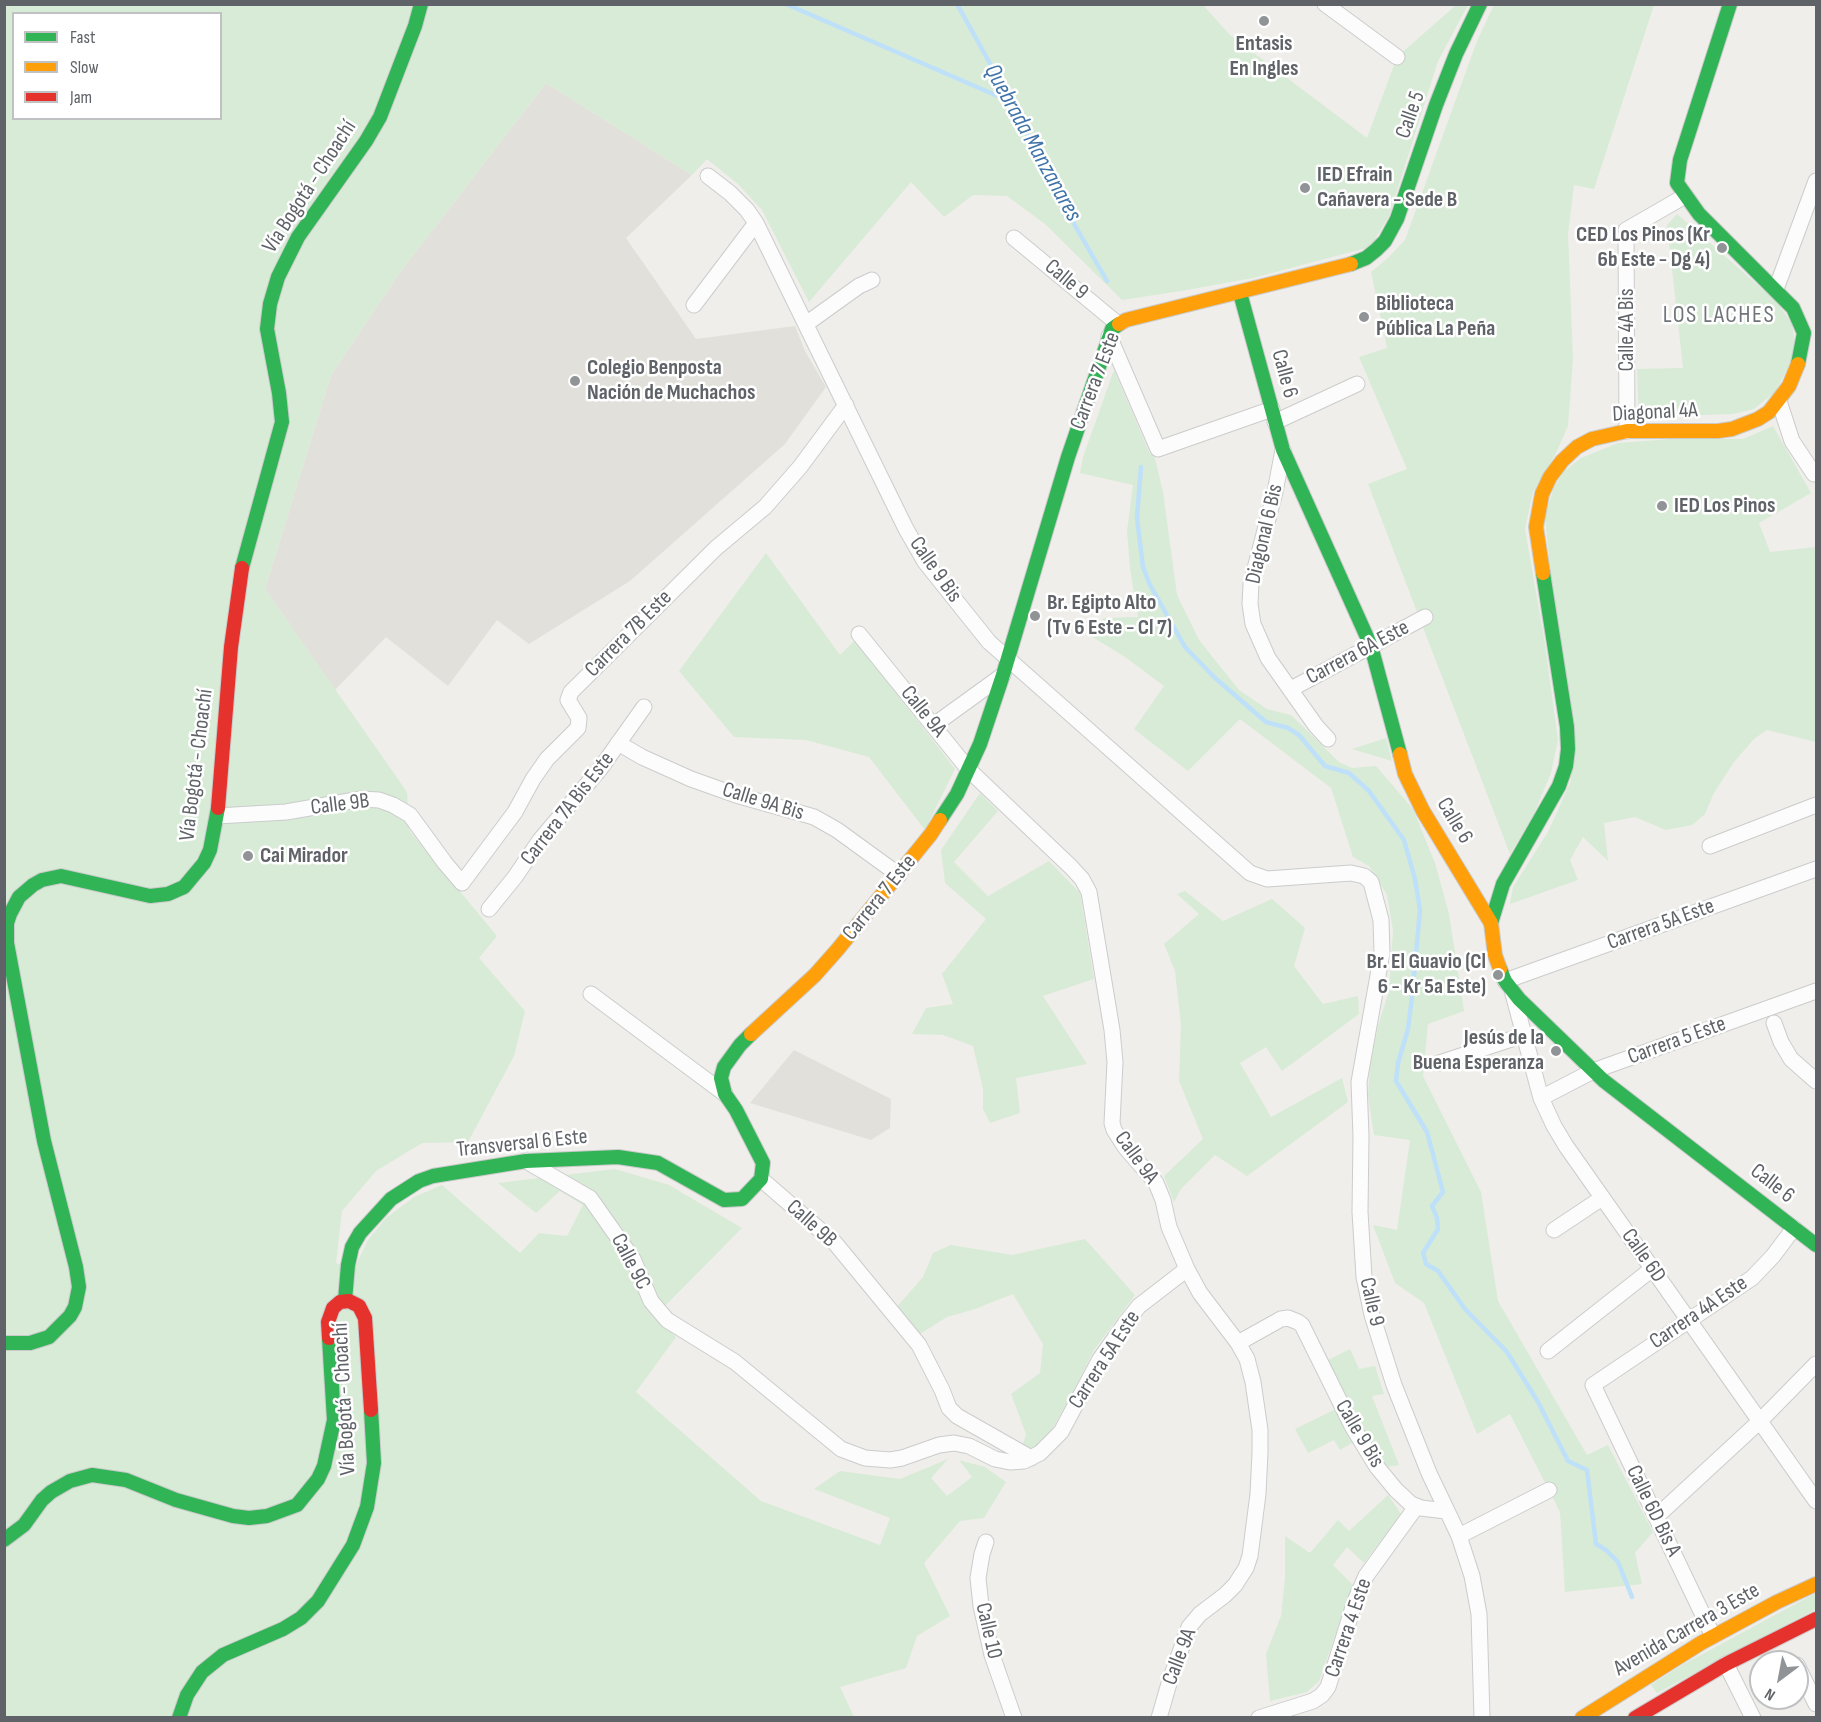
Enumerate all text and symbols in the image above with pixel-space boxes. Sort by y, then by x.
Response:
legend [12,12,222,120]
marker: Entasis En Ingles [1257,14,1271,28]
text: Fast [70,27,95,48]
place label: Entasis En Ingles [1230,31,1298,82]
text: Slow [70,57,99,78]
water label: Quebrada Manzanares [977,59,1087,227]
text: Jam [70,87,92,108]
street label: Calle 5 [1391,88,1431,142]
street label: Vía Bogotá - Choachí [257,116,363,258]
place label: IED Efrain Cañavera - Sede B [1317,162,1457,214]
marker: IED Efrain Cañavera - Sede B [1298,181,1312,195]
place label: CED Los Pinos (Kr 6b Este - Dg 4) [1576,222,1710,274]
marker: CED Los Pinos (Kr 6b Este - Dg 4) [1715,241,1729,255]
street label: Calle 9 [1039,254,1093,306]
street label: Calle 4A Bis [1614,288,1640,372]
place label: Biblioteca Pública La Peña [1376,291,1495,342]
district label: LOS LACHES [1663,302,1775,330]
marker: Biblioteca Pública La Peña [1357,310,1371,324]
street label: Carrera 7 Este [1065,328,1127,434]
street label: Calle 6 [1265,347,1303,401]
place label: Colegio Benposta Nación de Muchachos [587,355,755,406]
marker: Colegio Benposta Nación de Muchachos [568,374,582,388]
street label: Diagonal 4A [1612,398,1698,428]
street label: Diagonal 6 Bis [1241,482,1289,586]
place label: IED Los Pinos [1674,493,1776,519]
marker: IED Los Pinos [1655,499,1669,513]
street label: Calle 9 Bis [903,532,967,608]
street label: Carrera 7B Este [580,585,678,683]
place label: Br. Egipto Alto (Tv 6 Este - Cl 7) [1047,590,1172,642]
marker: Br. Egipto Alto (Tv 6 Este - Cl 7) [1028,609,1042,623]
street label: Carrera 6A Este [1302,615,1414,691]
street label: Calle 9A [894,681,952,743]
street label: Vía Bogotá - Choachí [175,688,219,842]
street label: Carrera 7A Bis Este [515,747,621,871]
street label: Calle 9A Bis [719,777,807,827]
street label: Calle 9B [309,788,371,822]
street label: Calle 6 [1430,793,1478,849]
place label: Cai Mirador [260,843,348,869]
marker: Cai Mirador [241,849,255,863]
street label: Carrera 7 Este [838,850,922,946]
street label: Carrera 5A Este [1604,893,1718,957]
place label: Br. El Guavio (Cl 6 - Kr 5a Este) [1367,949,1486,1000]
marker: Br. El Guavio (Cl 6 - Kr 5a Este) [1491,968,1505,982]
street label: Carrera 5 Este [1624,1011,1730,1071]
place label: Jesús de la Buena Esperanza [1413,1025,1544,1076]
marker: Jesús de la Buena Esperanza [1549,1044,1563,1058]
street label: Transversal 6 Este [455,1124,589,1164]
street label: Calle 9A [1108,1127,1164,1189]
street label: Calle 6 [1745,1159,1799,1209]
street label: Calle 9B [780,1195,842,1253]
street label: Calle 6D [1615,1224,1671,1288]
street label: Calle 9C [604,1229,656,1295]
street label: Carrera 4A Este [1645,1271,1753,1355]
street label: Calle 9 [1353,1275,1389,1329]
street label: Carrera 5A Este [1063,1306,1147,1414]
street label: Vía Bogotá - Choachí [328,1322,362,1476]
street label: Calle 9 Bis [1329,1395,1389,1473]
street label: Calle 6D Bis A [1620,1461,1686,1561]
street label: Carrera 4 Este [1320,1575,1378,1681]
street label: Avenida Carrera 3 Este [1609,1578,1765,1682]
street label: Calle 10 [969,1600,1007,1662]
street label: Calle 9A [1157,1625,1203,1689]
north arrow [1749,1650,1809,1710]
text: N [1762,1684,1779,1704]

